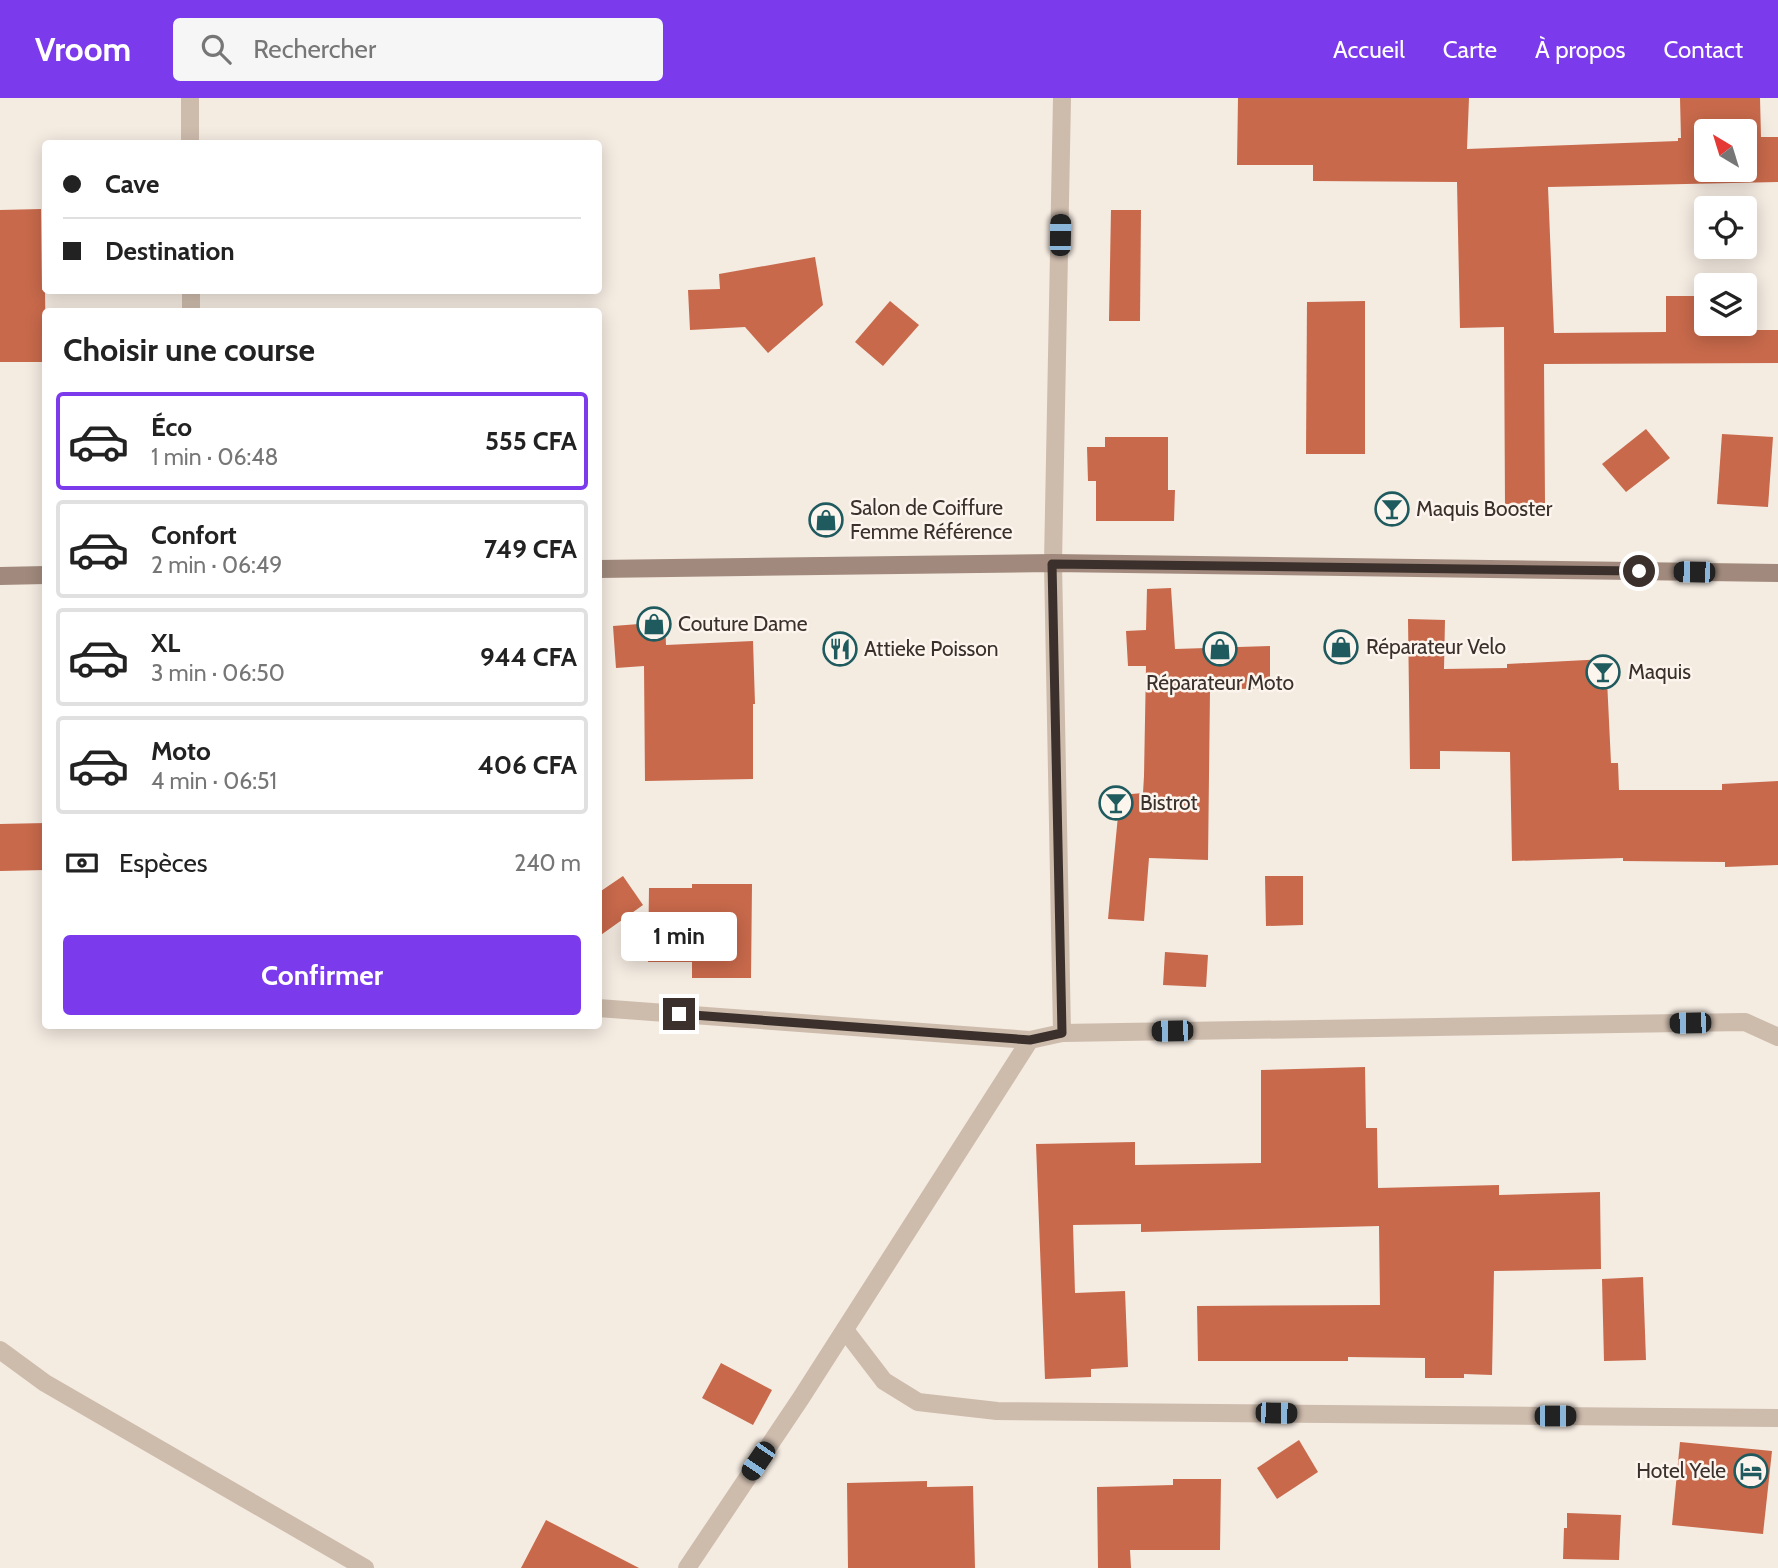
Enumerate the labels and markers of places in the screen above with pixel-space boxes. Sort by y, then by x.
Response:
bar icon: Maquis Booster [1373,490,1411,528]
place label: Salon de Coiffure Femme Référence [850,495,1013,544]
place label: Maquis Booster [1416,496,1553,521]
shop icon: Salon de Coiffure Femme Référence [807,501,845,539]
shop icon: Couture Dame [635,605,673,643]
place label: Couture Dame [678,611,808,636]
shop icon: Réparateur Velo [1322,628,1360,666]
restaurant icon: Attieke Poisson [821,630,859,668]
shop icon: Réparateur Moto [1201,630,1239,668]
place label: Réparateur Velo [1366,634,1506,659]
place label: Attieke Poisson [864,636,999,661]
bar icon: Maquis [1584,653,1622,691]
place label: Maquis [1628,659,1691,684]
place label: Réparateur Moto [1146,670,1294,695]
bar icon: Bistrot [1097,784,1135,822]
place label: Bistrot [1140,790,1197,815]
hotel icon: Hotel Yele [1732,1452,1770,1490]
place label: Hotel Yele [1636,1458,1726,1483]

